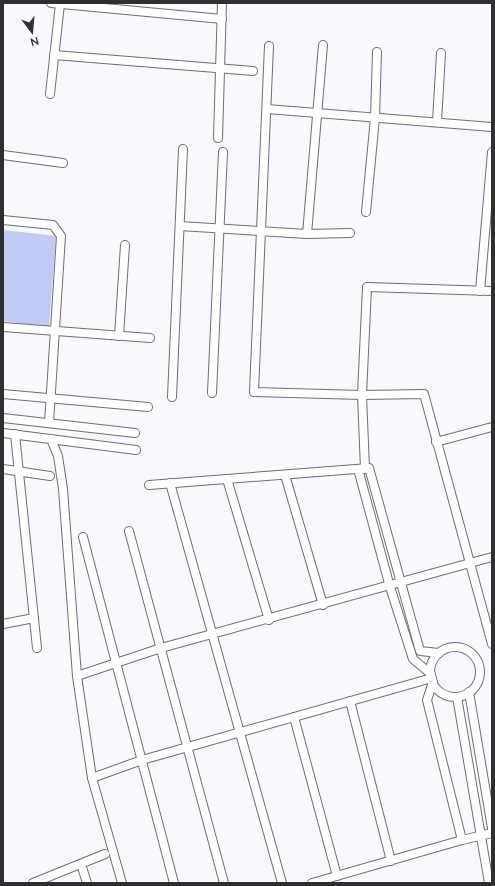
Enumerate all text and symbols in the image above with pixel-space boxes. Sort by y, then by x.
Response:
north arrow [12,12,52,52]
text: N [29,33,41,49]

